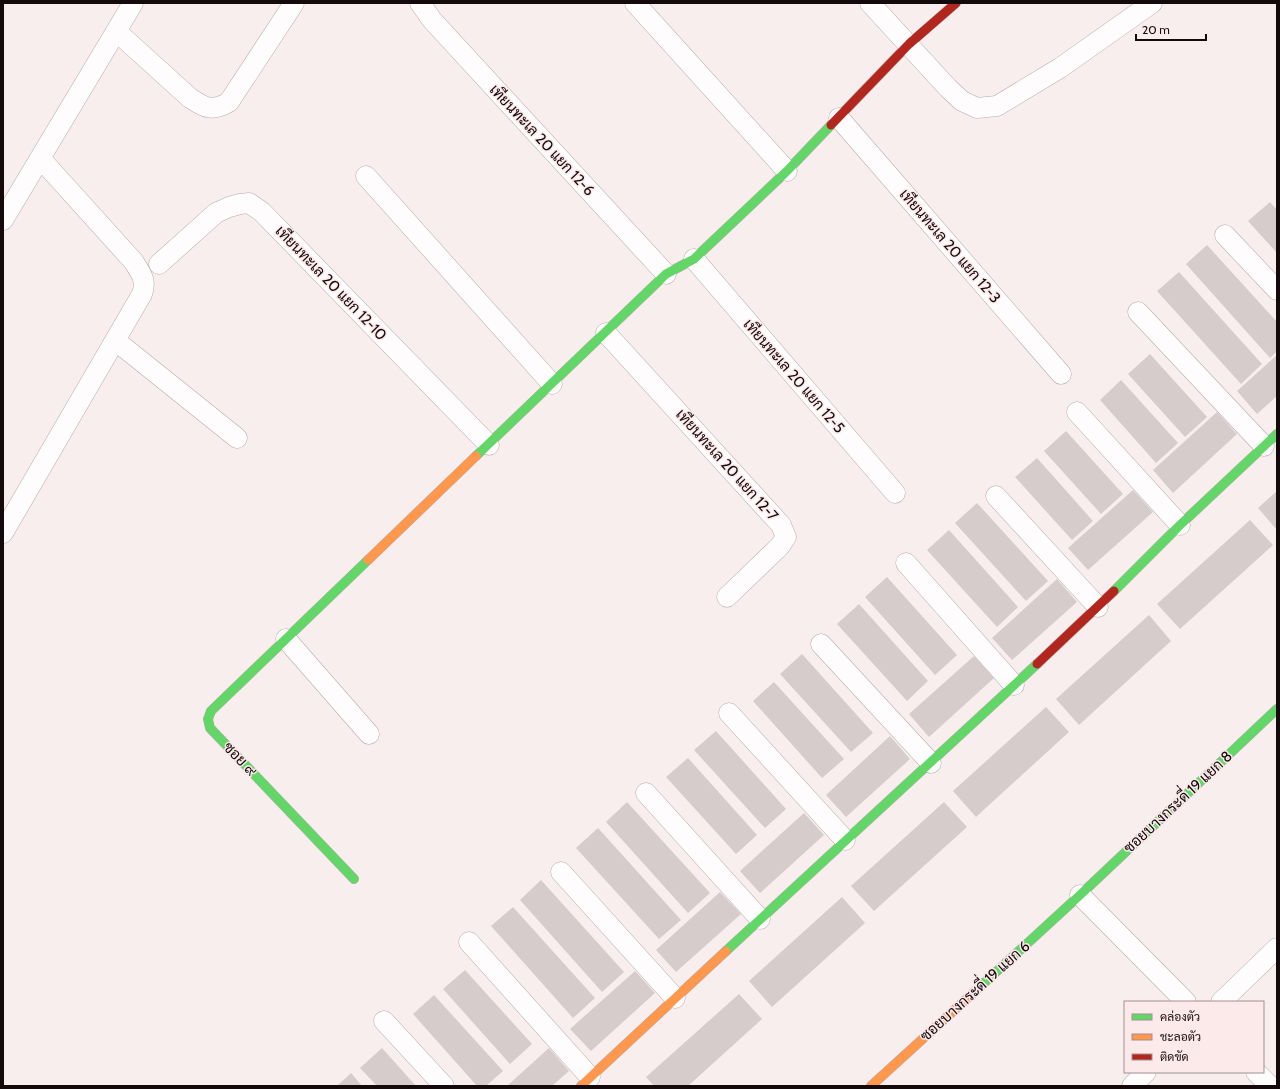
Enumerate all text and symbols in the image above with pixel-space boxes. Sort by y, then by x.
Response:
scale bar [1136,16,1206,42]
text: 20 m [1142,22,1170,37]
street label: เทียนทะเล 20 แยก 12-6 [486,80,599,199]
street label: เทียนทะเล 20 แยก 12-3 [896,185,1005,307]
street label: เทียนทะเล 20 แยก 12-10 [272,221,391,344]
street label: เทียนทะเล 20 แยก 12-5 [740,315,849,437]
street label: เทียนทะเล 20 แยก 12-7 [672,405,783,525]
street label: ซอย ๙ [219,738,261,780]
street label: ซอยบางกระดี่ 19 แยก 8 [1116,743,1236,857]
street label: ซอยบางกระดี่ 19 แยก 6 [913,933,1033,1045]
legend [1124,1001,1264,1073]
text: คล่องตัว [1160,1009,1200,1024]
text: ชะลอตัว [1160,1029,1201,1044]
text: ติดขัด [1160,1049,1189,1064]

